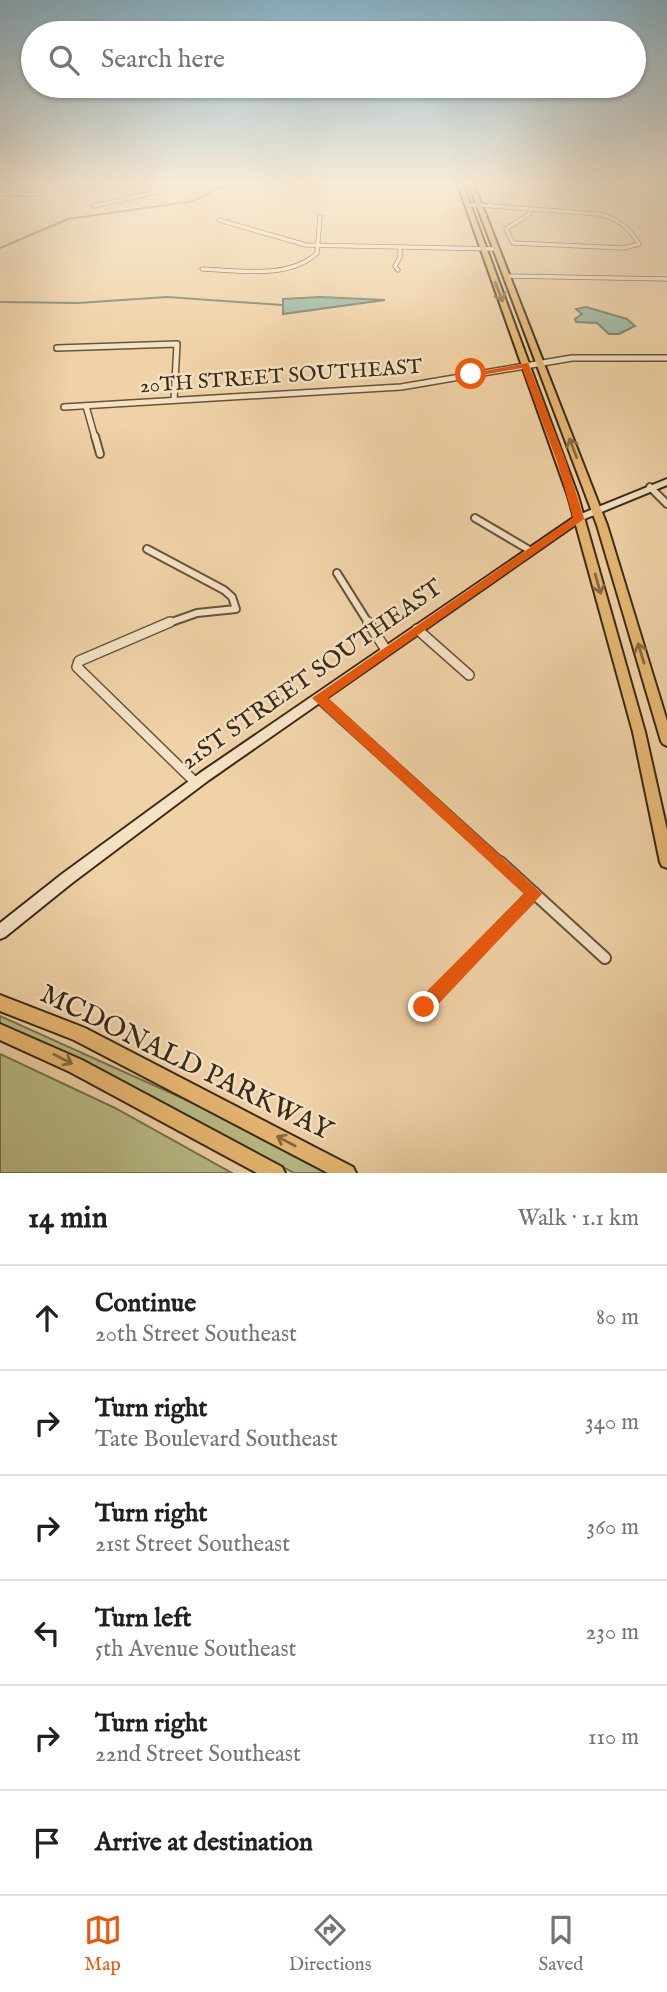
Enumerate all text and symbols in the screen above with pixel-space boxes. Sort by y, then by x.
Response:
search box [21,21,646,98]
icon: search [45,41,83,79]
text: Search here [101,43,225,76]
one-way arrow [494,280,507,302]
street label: 20TH STREET SOUTHEAST [139,354,424,400]
route start [455,358,486,389]
one-way arrow [566,437,578,459]
street label: 21ST STREET SOUTHEAST [175,572,449,777]
one-way arrow [592,572,605,595]
one-way arrow [633,642,646,664]
street label: MCDONALD PARKWAY [34,977,340,1150]
route end [408,991,439,1022]
one-way arrow [52,1053,73,1067]
one-way arrow [276,1134,297,1148]
text: 14 min [28,1200,108,1238]
text: Walk · 1.1 km [518,1204,639,1233]
text: Continue [95,1287,196,1320]
icon: ahead [28,1299,66,1337]
text: 80 m [596,1303,639,1332]
text: 20th Street Southeast [95,1320,297,1349]
text: Turn right [95,1392,208,1425]
icon: right [28,1404,66,1442]
text: 340 m [585,1408,639,1437]
text: Tate Boulevard Southeast [95,1425,338,1454]
text: Turn right [95,1497,208,1530]
icon: right [28,1509,66,1547]
text: 360 m [587,1513,639,1542]
text: 21st Street Southeast [95,1530,290,1559]
text: Turn left [95,1602,192,1635]
icon: left [28,1614,66,1652]
text: 230 m [586,1618,639,1647]
text: 5th Avenue Southeast [95,1635,296,1664]
text: Turn right [95,1707,208,1740]
icon: right [28,1719,66,1757]
text: 110 m [588,1723,639,1752]
text: 22nd Street Southeast [95,1740,301,1769]
icon: arrive [28,1824,66,1862]
text: Arrive at destination [95,1826,313,1859]
tab: Map [84,1911,122,1977]
tab: Directions [289,1911,371,1977]
tab: Saved [538,1911,583,1977]

